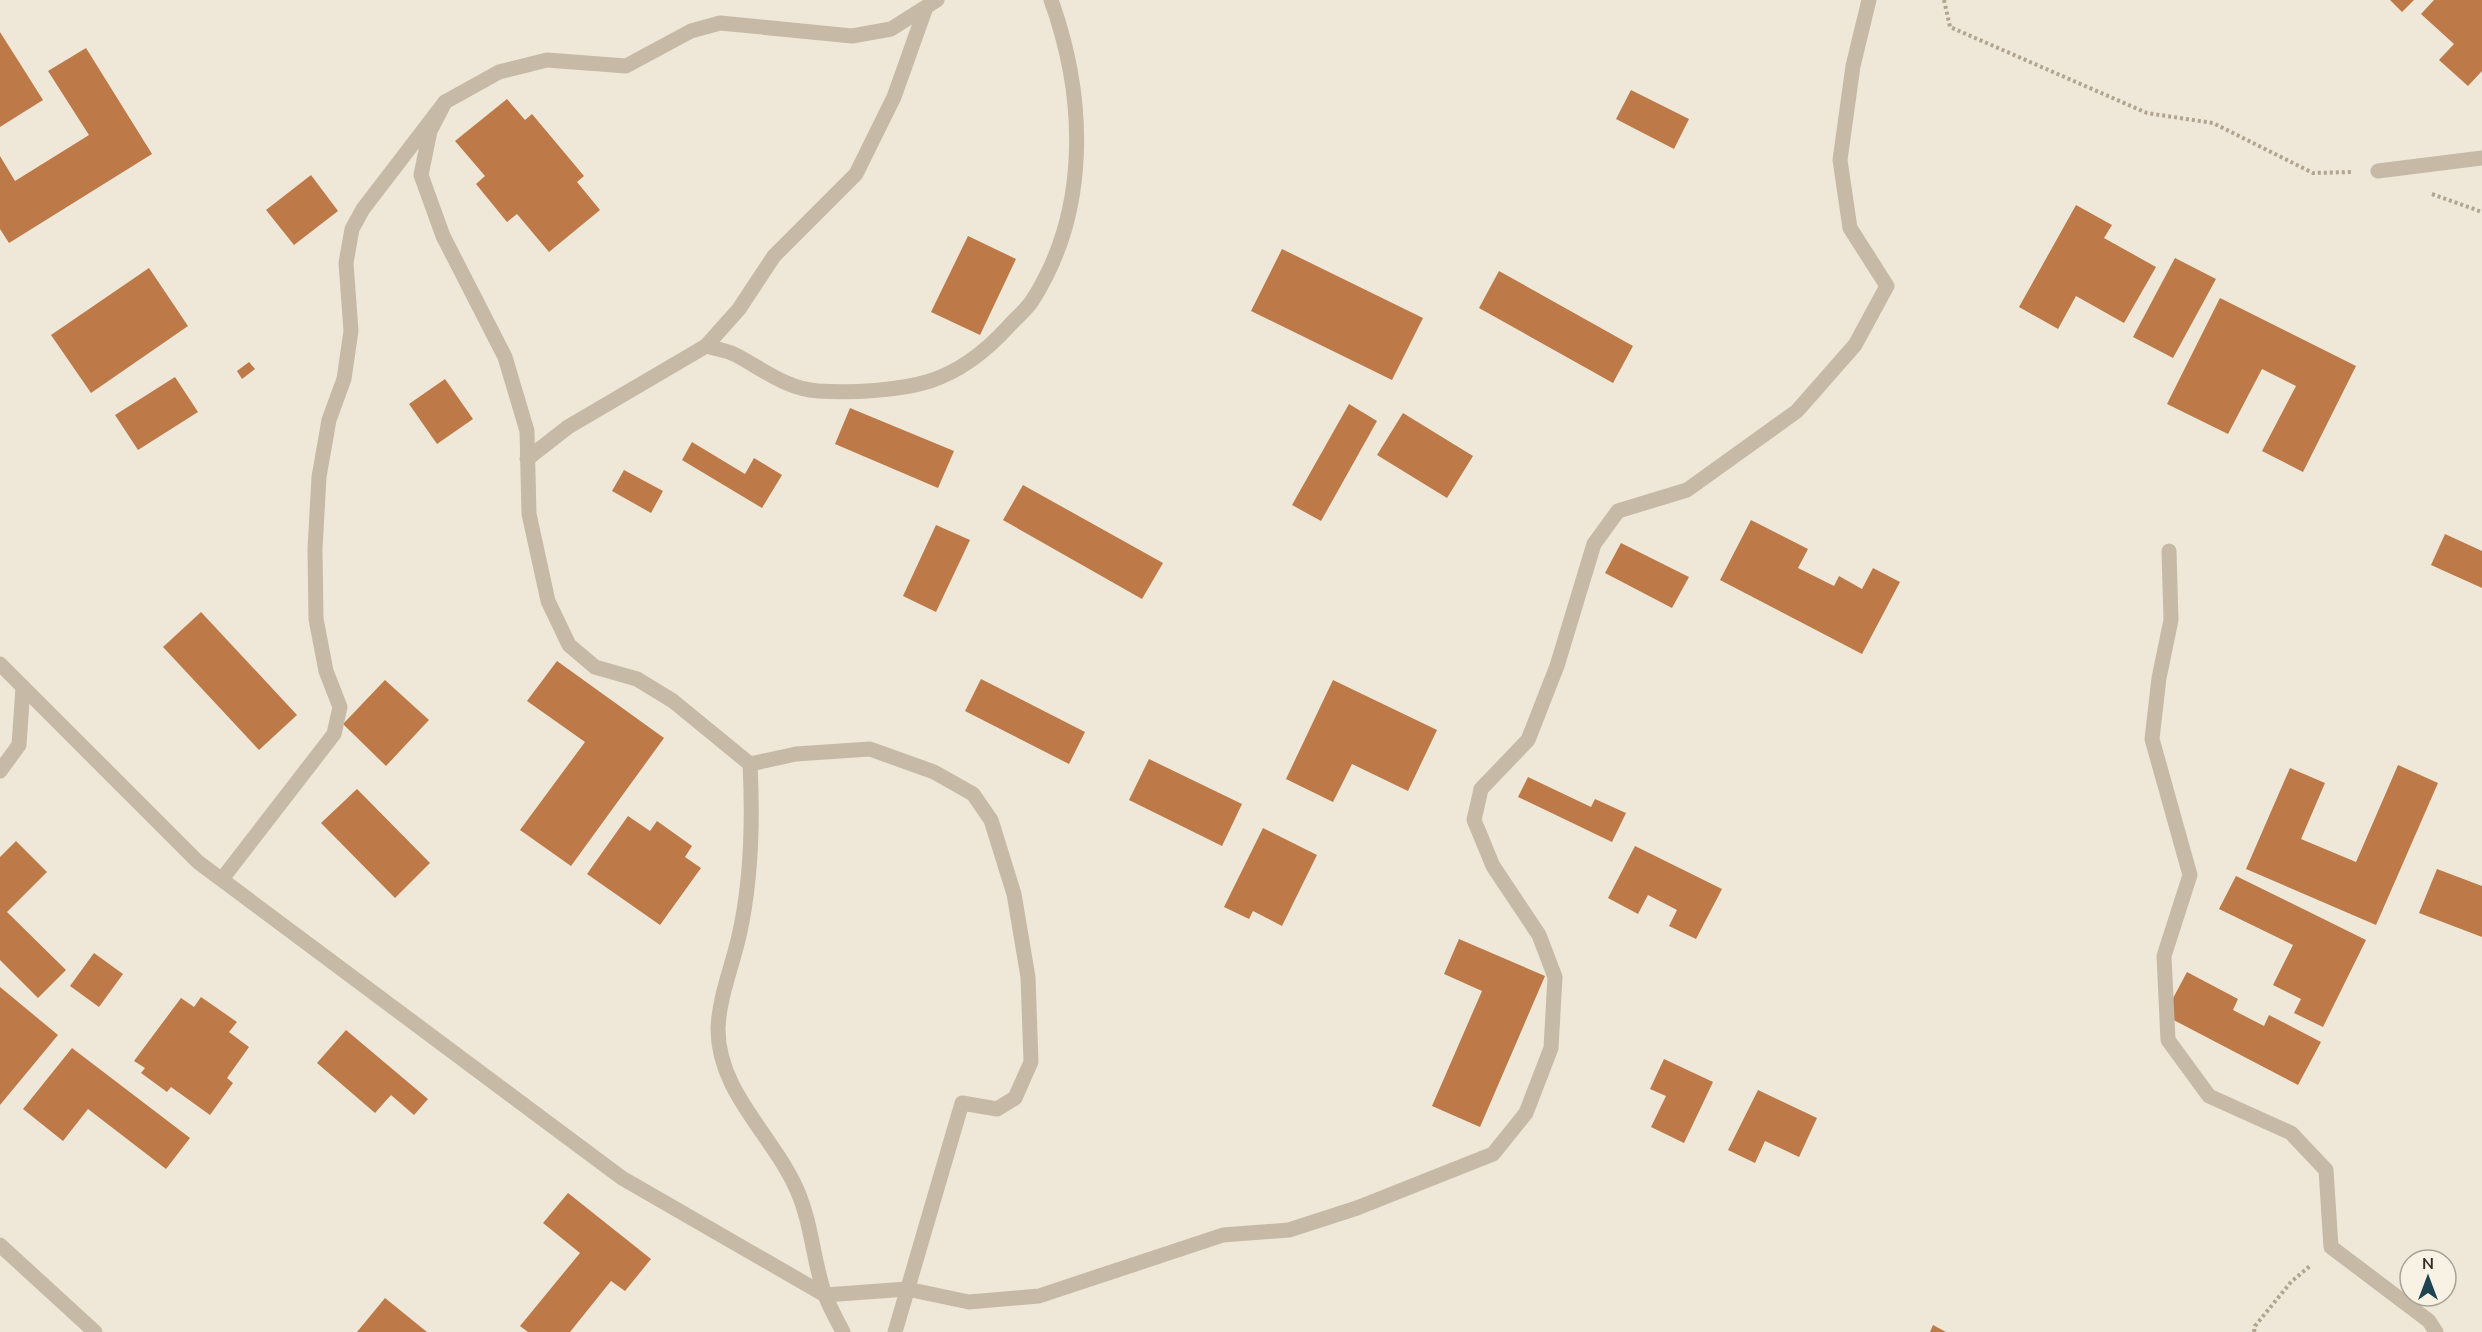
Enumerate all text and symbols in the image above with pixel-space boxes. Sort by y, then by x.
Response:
north arrow [2398,1248,2458,1308]
text: N [2422,1253,2434,1275]

